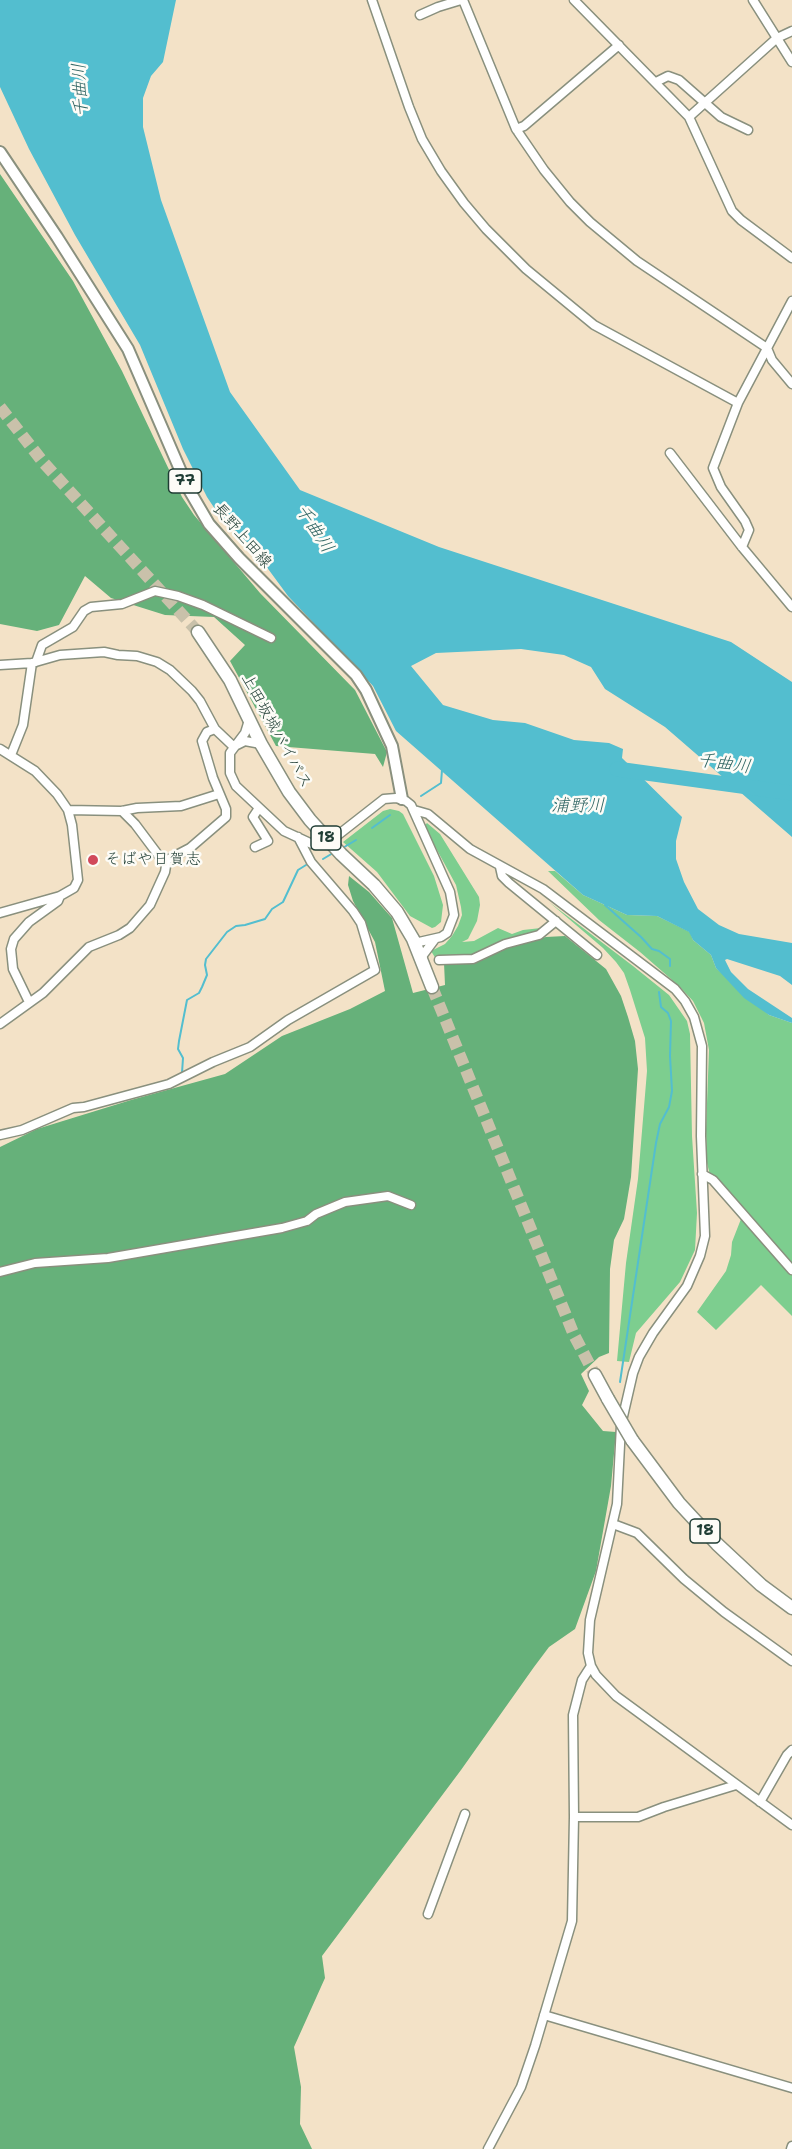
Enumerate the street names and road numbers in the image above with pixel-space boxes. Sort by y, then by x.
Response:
road number: 77 [168,469,201,493]
street label: 長野上田線 [209,500,275,572]
street label: 上田坂城バイパス [237,670,315,792]
road number: 18 [311,826,341,850]
road number: 18 [690,1519,720,1543]

